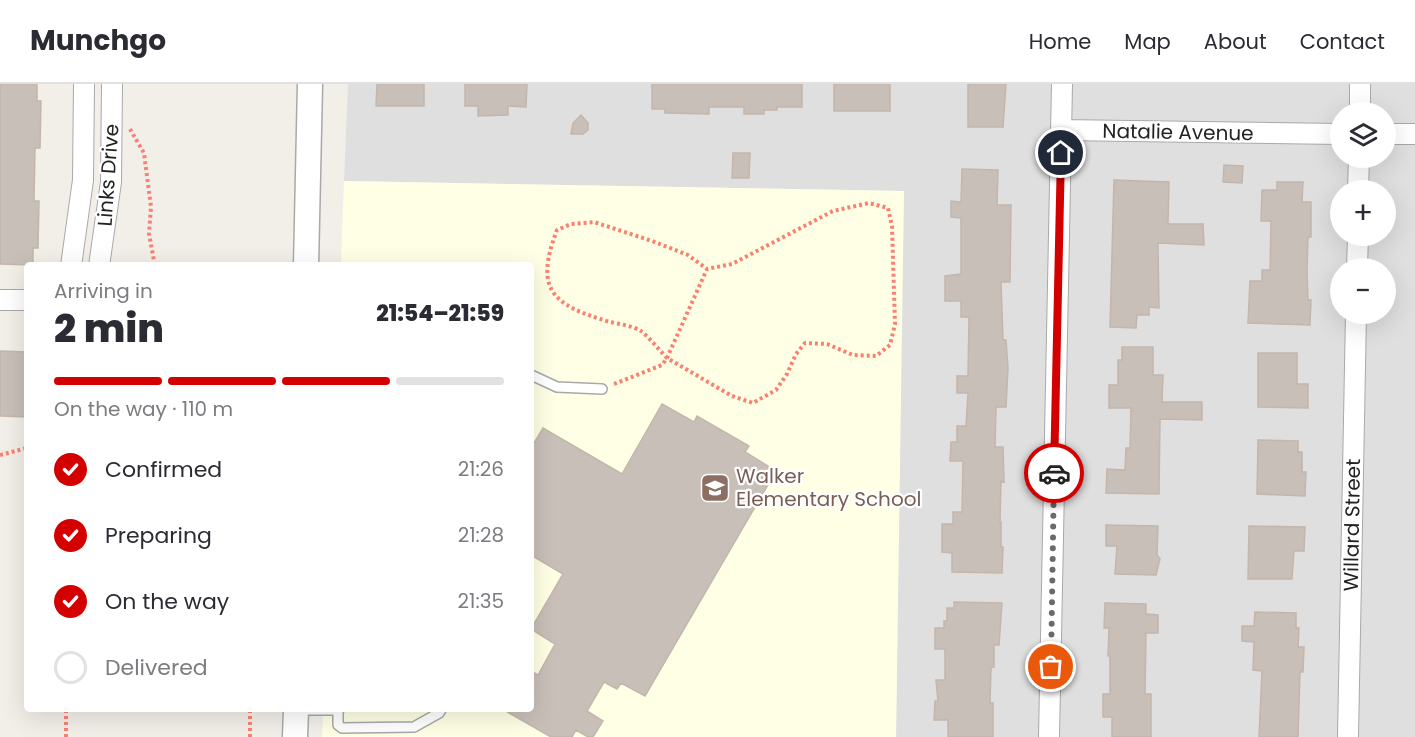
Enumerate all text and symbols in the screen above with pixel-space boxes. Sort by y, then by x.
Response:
text: Munchgo [30,21,166,60]
text: Home [1029,27,1091,56]
text: Map [1124,27,1171,56]
text: About [1204,27,1267,56]
text: Contact [1300,27,1385,56]
map controls [1330,102,1396,324]
button: layers [1330,102,1396,168]
street label: Natalie Avenue [1102,117,1254,147]
street label: Links Drive [90,123,126,227]
pin [1035,127,1086,178]
icon: home [1044,136,1077,169]
button: + [1330,180,1396,246]
button: − [1330,258,1396,324]
text: Arriving in [54,277,153,305]
text: 21:54–21:59 [376,298,504,329]
text: 2 min [54,301,164,356]
text: On the way · 110 m [54,395,233,423]
courier [1024,443,1084,503]
icon: check [54,453,87,486]
text: Confirmed [105,454,222,485]
text: 21:26 [458,455,504,483]
icon: car [1038,457,1071,490]
street label: Willard Street [1337,458,1367,592]
place label: Walker Elementary School [736,462,921,513]
school or university icon: Walker Elementary School [699,472,731,504]
icon: check [54,519,87,552]
text: Preparing [105,520,212,551]
text: 21:28 [458,521,504,549]
icon: check [54,585,87,618]
text: On the way [105,586,229,617]
text: 21:35 [458,587,504,615]
pin [1025,641,1076,692]
icon: bag [1034,650,1067,683]
text: Delivered [105,652,208,683]

